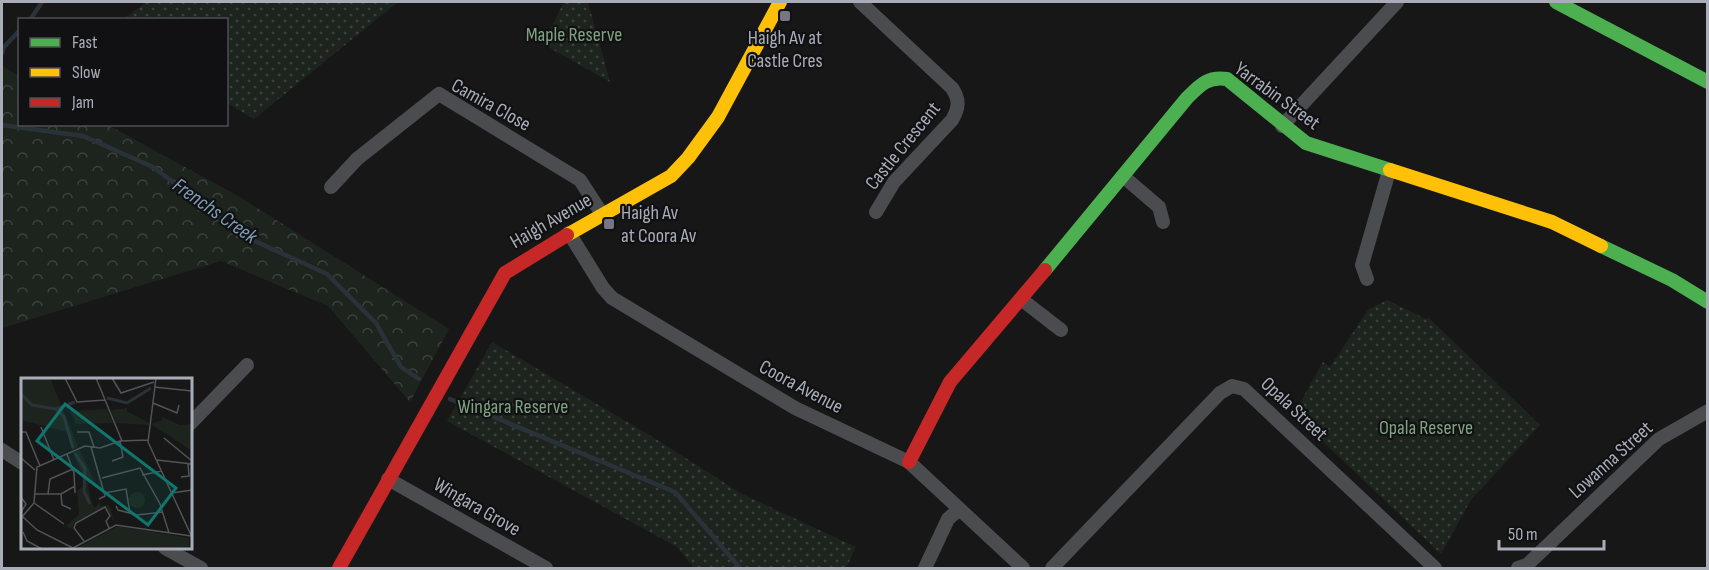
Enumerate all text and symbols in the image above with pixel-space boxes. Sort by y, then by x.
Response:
marker: Haigh Av at Castle Cres [778,9,792,23]
legend [18,18,228,126]
park label: Maple Reserve [526,23,622,47]
place label: Haigh Av at Castle Cres [747,26,823,73]
text: Fast [72,32,98,53]
street label: Yarrabin Street [1229,57,1325,135]
text: Slow [72,62,101,83]
street label: Camira Close [447,73,535,137]
text: Jam [71,92,94,113]
street label: Castle Crescent [860,97,946,195]
water label: Frenchs Creek [168,173,263,250]
street label: Haigh Avenue [506,188,596,254]
place label: Haigh Av at Coora Av [621,201,697,248]
marker: Haigh Av at Coora Av [602,217,616,231]
street label: Coora Avenue [755,355,847,419]
street label: Opala Street [1256,372,1332,446]
inset map [21,378,192,549]
park label: Wingara Reserve [458,395,568,419]
park label: Opala Reserve [1379,416,1473,440]
street label: Lowanna Street [1564,416,1658,504]
street label: Wingara Grove [429,473,525,541]
scale bar [1499,513,1604,551]
text: 50 m [1508,524,1538,545]

